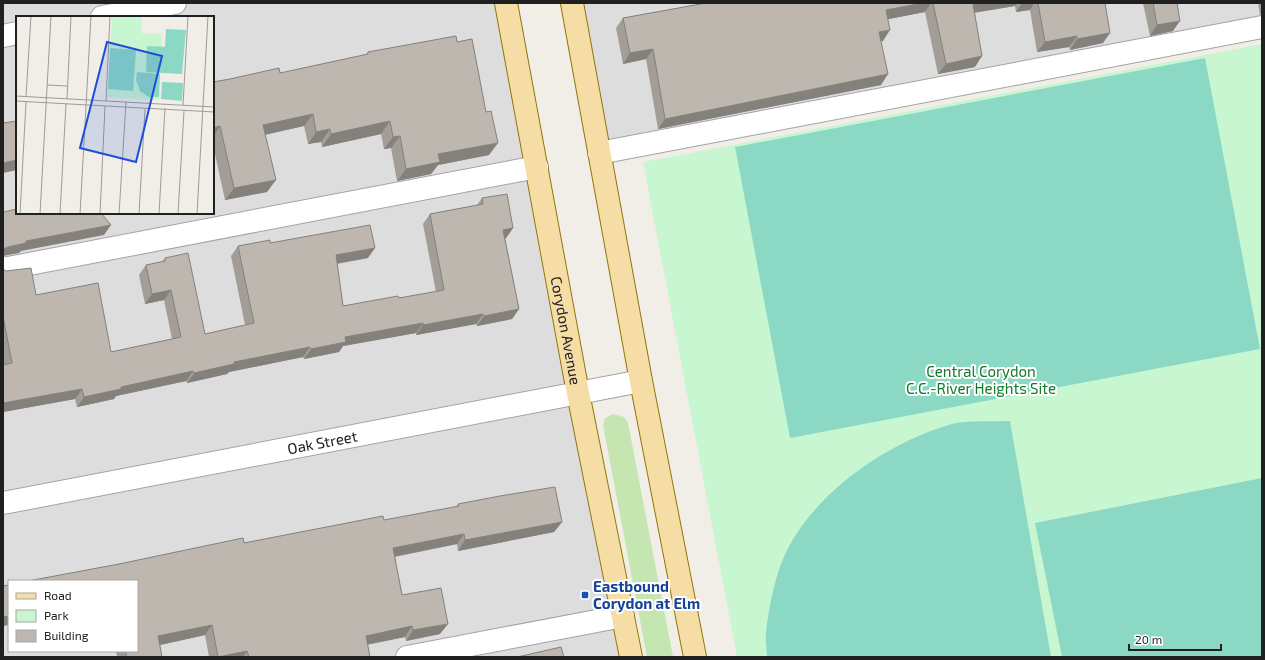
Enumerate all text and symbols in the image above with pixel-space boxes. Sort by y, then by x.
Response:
inset map [16,16,214,214]
street label: Corydon Avenue [548,275,585,386]
park label: Central Corydon C.C.-River Heights Site [906,362,1056,397]
street label: Oak Street [286,426,359,457]
place label: Eastbound Corydon at Elm [593,577,700,613]
legend [8,580,138,652]
text: Road [44,588,72,602]
marker: Eastbound Corydon at Elm [580,590,590,600]
text: Park [44,608,69,622]
scale bar [1129,626,1221,652]
text: Building [44,628,89,642]
text: 20 m [1135,632,1162,646]

